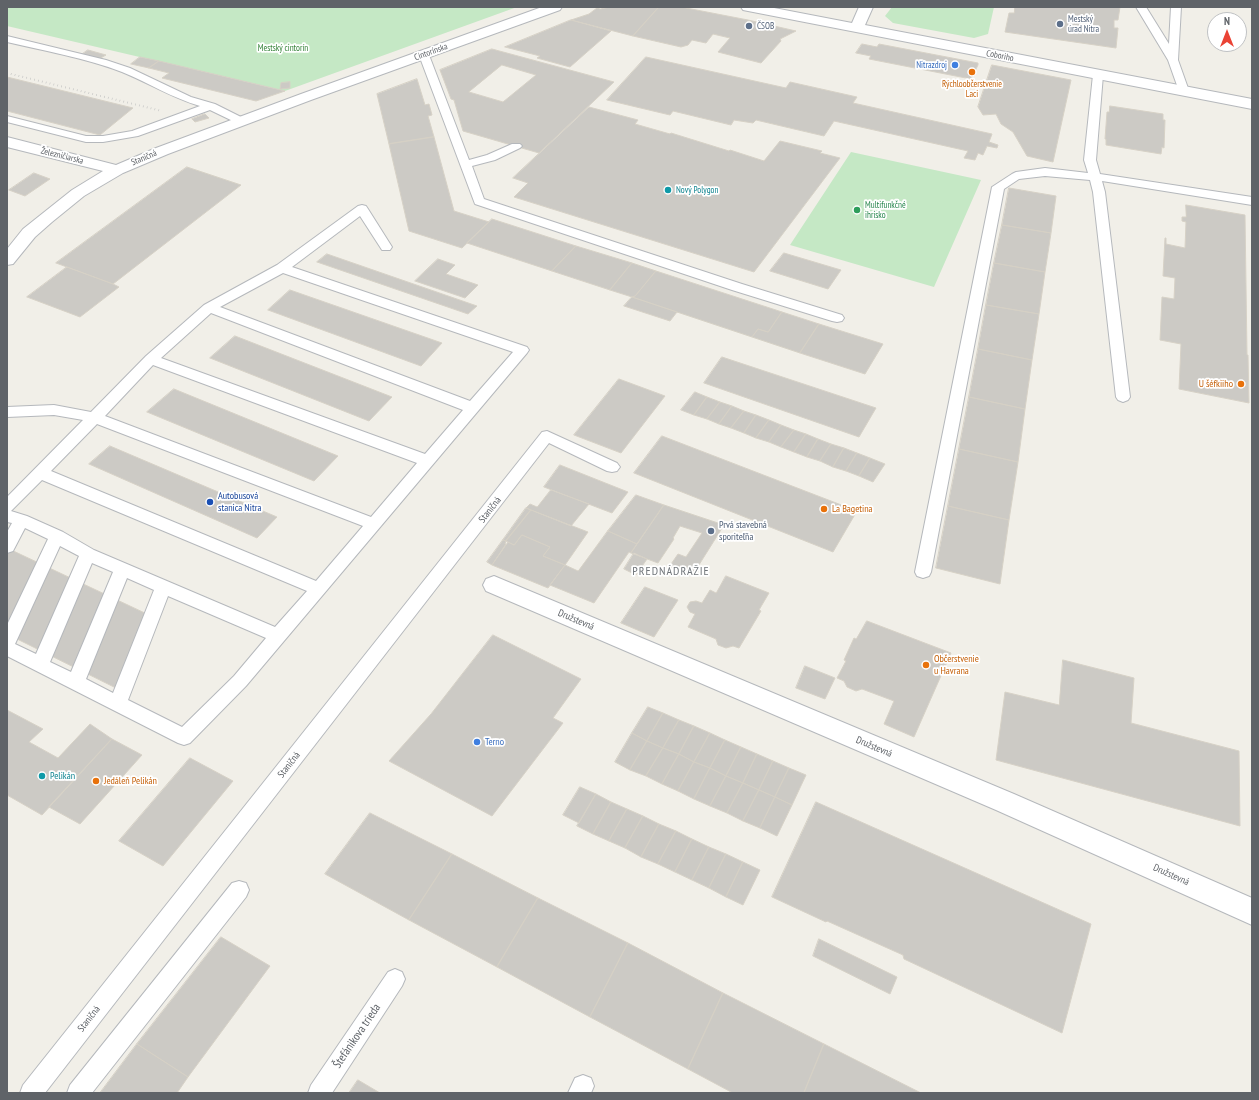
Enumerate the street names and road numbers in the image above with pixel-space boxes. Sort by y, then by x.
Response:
street label: Cintorínska [413,41,449,63]
street label: Coboriho [985,48,1015,64]
street label: Železničiarska [40,145,84,167]
street label: Staničná [130,148,158,168]
street label: Staničná [476,495,504,525]
street label: Družstevná [556,607,596,633]
street label: Družstevná [854,734,894,760]
street label: Staničná [275,750,303,780]
street label: Družstevná [1151,862,1191,888]
street label: Štefánikova trieda [330,1001,384,1071]
street label: Staničná [75,1004,103,1034]

